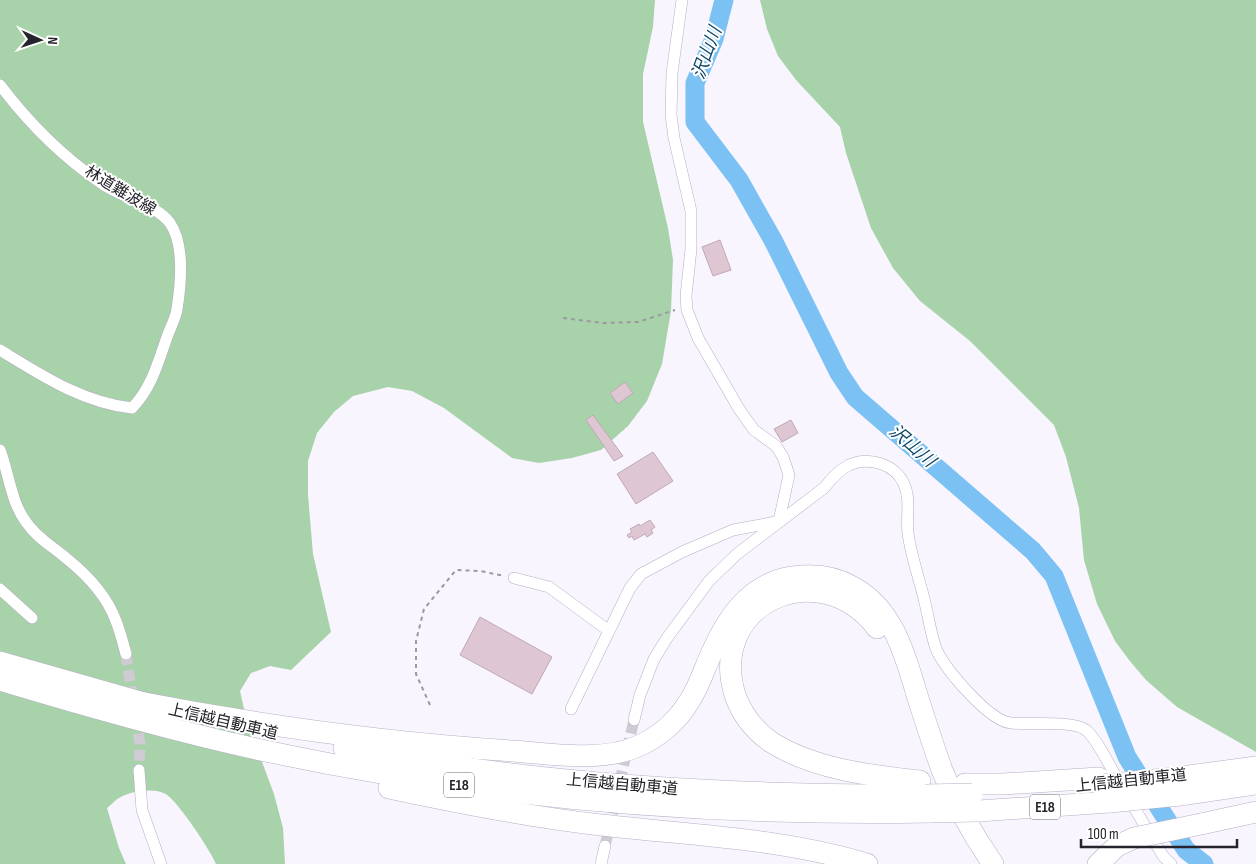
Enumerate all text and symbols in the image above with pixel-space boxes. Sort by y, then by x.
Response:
north arrow [15,15,65,65]
water label: 沢山川 [688,22,727,82]
text: N [44,36,61,45]
street label: 林道難波線 [81,162,159,220]
water label: 沢山川 [885,420,941,473]
street label: 上信越自動車道 [166,700,280,744]
street label: 上信越自動車道 [1074,766,1188,796]
street label: 上信越自動車道 [565,771,679,799]
road number: E18 [444,772,474,798]
road number: E18 [1030,794,1060,820]
scale bar [1081,816,1237,848]
text: 100 m [1088,825,1119,844]

